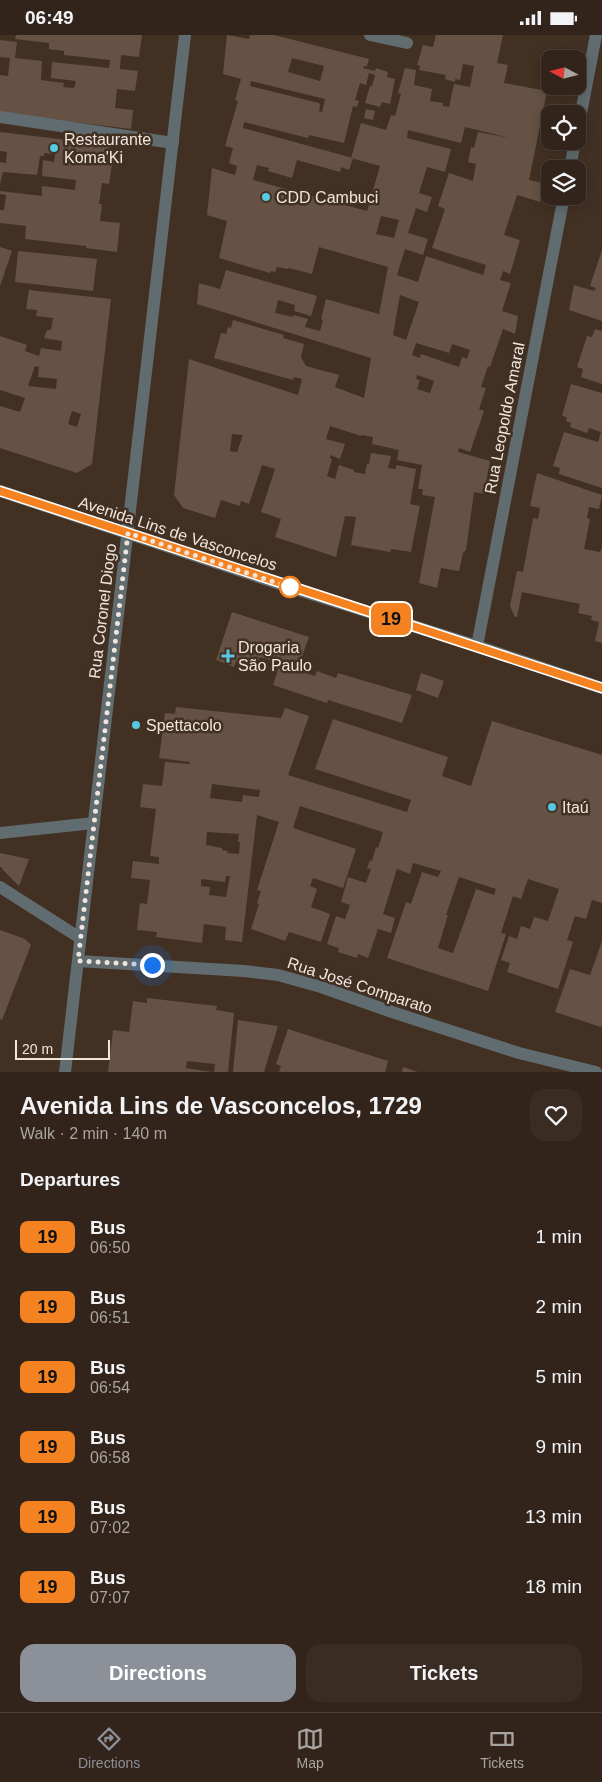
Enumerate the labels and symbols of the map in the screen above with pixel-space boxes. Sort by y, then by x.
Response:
north arrow [541,50,586,95]
place label: Restaurante Koma'Ki [64,131,151,166]
marker: Restaurante Koma'Ki [48,142,60,154]
place label: CDD Cambuci [276,189,378,206]
marker: CDD Cambuci [260,191,272,203]
street label: Rua Leopoldo Amaral [481,341,528,495]
street label: Avenida Lins de Vasconcelos [77,493,279,574]
street label: Rua Coronel Diogo [86,542,119,680]
unlabelled marker [279,576,301,598]
line badge: 19 [368,603,414,635]
place label: Drogaria São Paulo [238,639,312,674]
marker: Drogaria São Paulo [222,650,234,662]
place label: Spettacolo [146,717,222,734]
marker: Spettacolo [130,719,142,731]
place label: Itaú [562,799,589,816]
marker: Itaú [546,801,558,813]
your location [140,953,165,978]
street label: Rua José Comparato [285,954,434,1017]
scale bar [15,1037,110,1060]

